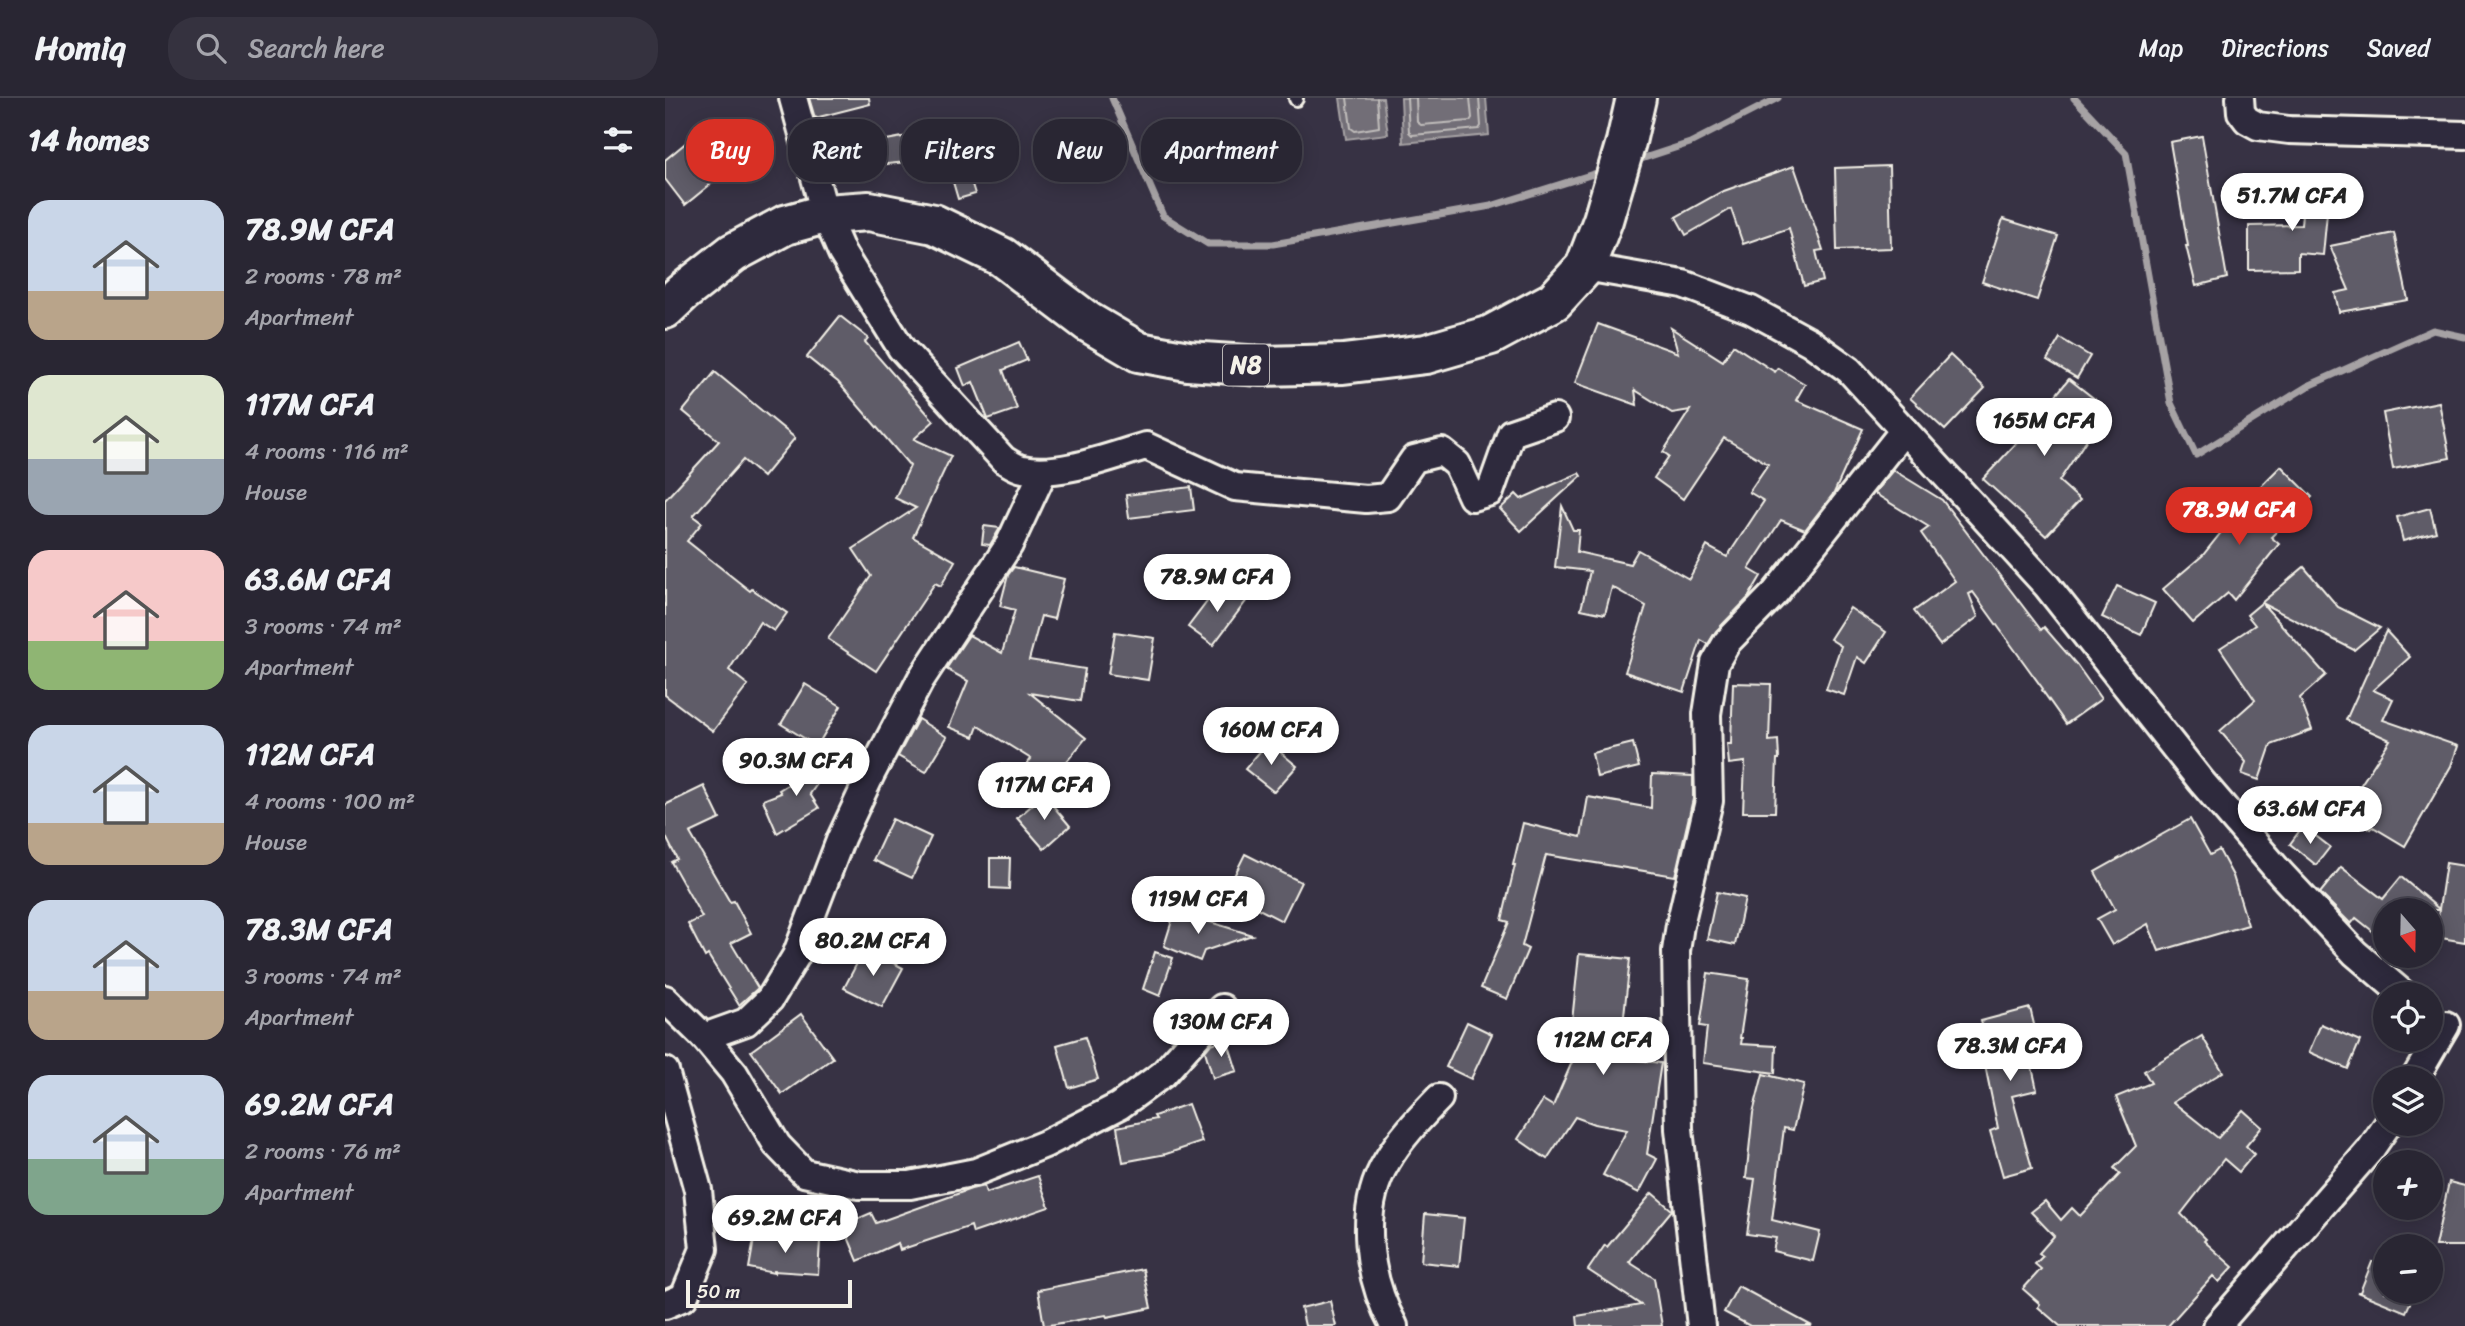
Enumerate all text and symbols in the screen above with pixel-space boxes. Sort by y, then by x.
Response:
search box [168,17,658,80]
text: Homiq [35,19,126,77]
text: Search here [248,25,385,71]
text: Map [2139,27,2183,69]
text: Directions [2221,27,2329,69]
text: Saved [2367,27,2430,69]
icon: search [192,29,230,67]
text: 14 homes [28,113,149,167]
chip: Buy [686,119,774,182]
chip: Rent [788,119,887,182]
chip: Filters [901,119,1019,182]
chip: New [1033,119,1127,182]
chip: Apartment [1141,119,1302,182]
icon: filters [599,121,637,159]
pin: 51.7M CFA [2212,174,2372,233]
text: 51.7M CFA [2237,175,2347,216]
text: 78.9M CFA [245,202,395,256]
icon: home [84,228,168,312]
text: 2 rooms · 78 m² [245,256,402,297]
text: Apartment [245,297,354,338]
road number: N8 [1223,344,1269,386]
text: 117M CFA [245,377,375,431]
pin: 165M CFA [1972,398,2116,458]
text: 165M CFA [1992,400,2096,441]
icon: home [84,403,168,487]
text: 4 rooms · 116 m² [245,431,409,472]
text: House [245,472,307,513]
pin: 78.9M CFA [2159,488,2319,547]
text: 78.9M CFA [2182,489,2296,530]
text: 63.6M CFA [245,552,392,606]
pin: 78.9M CFA [1137,554,1297,614]
text: 78.9M CFA [1160,556,1274,597]
icon: home [84,578,168,662]
text: 3 rooms · 74 m² [245,606,402,647]
text: Apartment [245,647,354,688]
pin: 160M CFA [1199,708,1343,767]
text: 160M CFA [1219,709,1323,750]
text: 112M CFA [245,727,375,781]
pin: 90.3M CFA [716,738,876,798]
text: 90.3M CFA [739,740,853,781]
icon: home [84,753,168,837]
pin: 117M CFA [972,762,1116,822]
text: 117M CFA [994,764,1094,805]
text: 4 rooms · 100 m² [245,781,415,822]
pin: 63.6M CFA [2230,786,2390,846]
text: 63.6M CFA [2254,788,2366,829]
text: House [245,822,307,863]
pin: 119M CFA [1126,876,1270,936]
text: 119M CFA [1148,878,1248,919]
north arrow [2373,898,2443,968]
map controls [2373,898,2443,1304]
text: 78.3M CFA [245,902,393,956]
pin: 80.2M CFA [793,918,953,978]
text: 80.2M CFA [815,920,931,961]
icon: home [84,928,168,1012]
text: 3 rooms · 74 m² [245,956,402,997]
button: locate [2373,982,2443,1052]
text: Apartment [245,997,354,1038]
pin: 130M CFA [1149,1000,1293,1059]
text: 130M CFA [1169,1001,1273,1042]
pin: 112M CFA [1531,1018,1675,1077]
text: 112M CFA [1553,1019,1653,1060]
pin: 78.3M CFA [1930,1024,2090,1083]
text: 78.3M CFA [1953,1025,2067,1066]
button: layers [2373,1066,2443,1136]
text: 69.2M CFA [245,1077,394,1131]
icon: home [84,1103,168,1187]
text: 2 rooms · 76 m² [245,1131,401,1172]
button: + [2373,1150,2443,1220]
text: Apartment [245,1172,354,1213]
pin: 69.2M CFA [705,1196,865,1255]
text: 69.2M CFA [728,1197,842,1238]
button: − [2373,1234,2443,1304]
text: 50 m [697,1275,740,1308]
scale bar [686,1277,852,1309]

